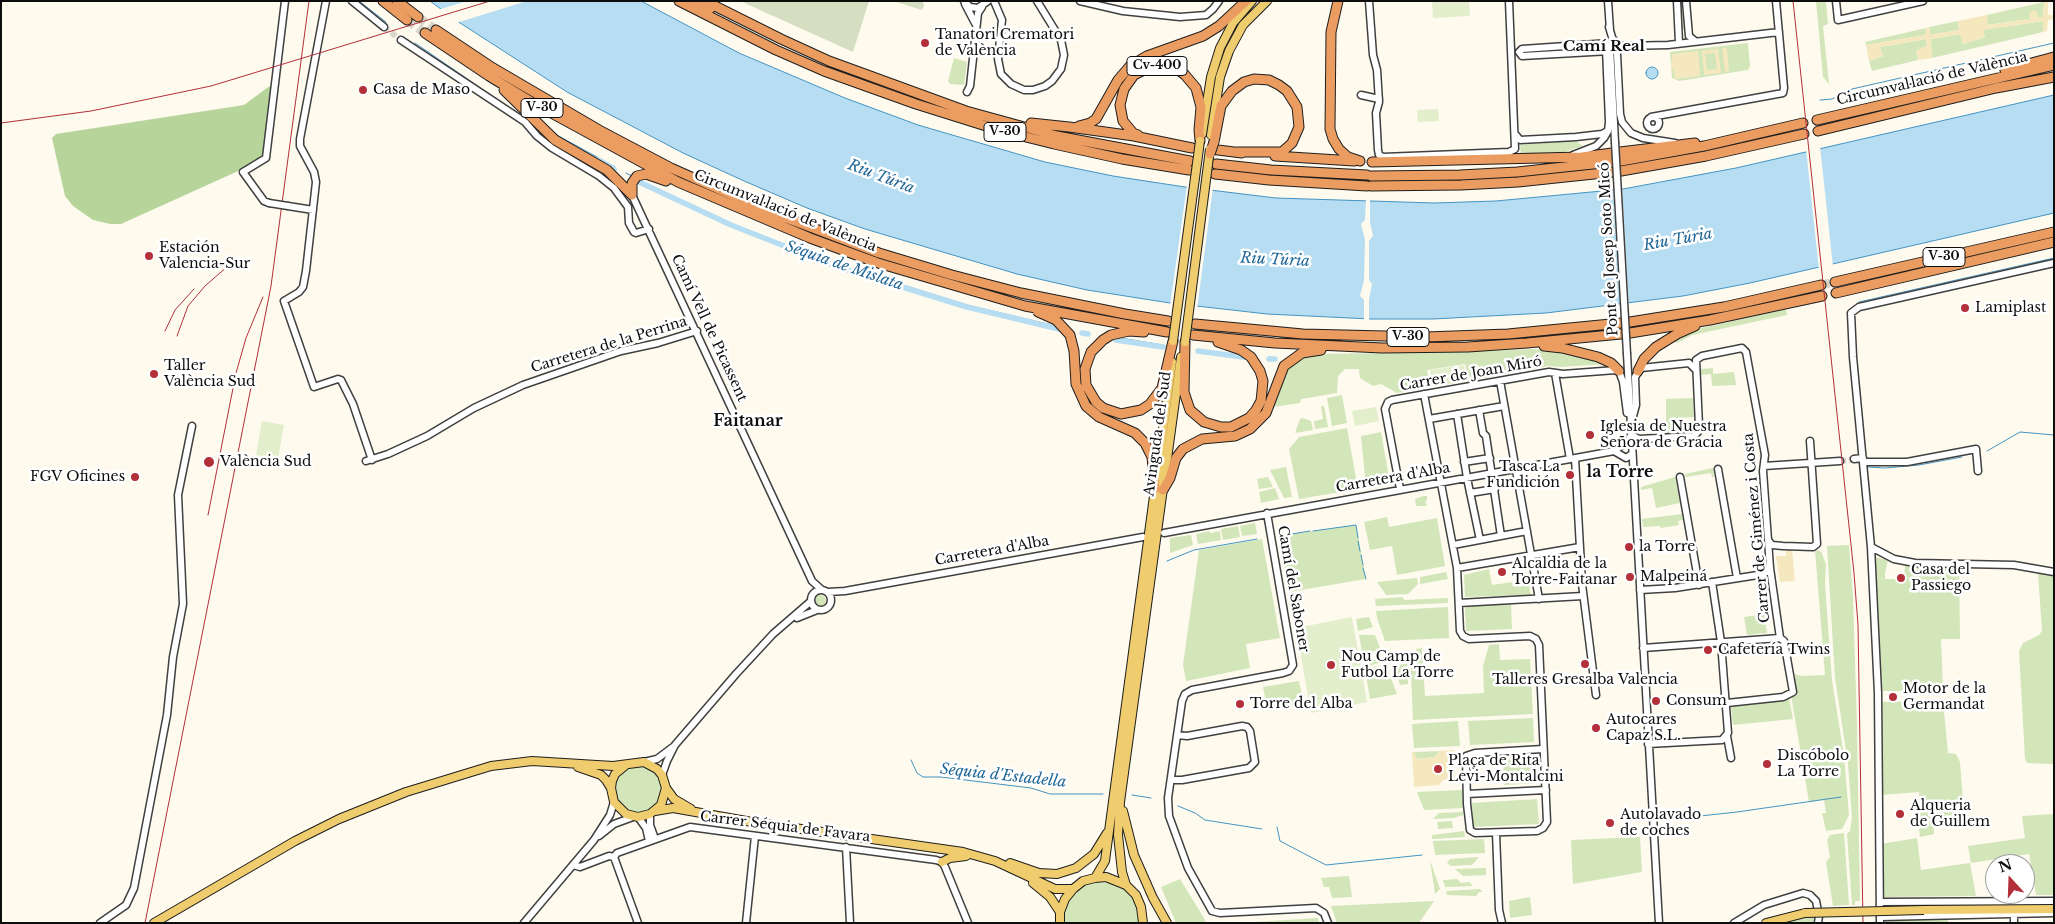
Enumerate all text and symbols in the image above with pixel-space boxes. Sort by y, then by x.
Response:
place label: Tanatori Crematori de València [935,27,1074,59]
marker: Tanatori Crematori de València [919,37,931,49]
district label: Camí Real [1563,38,1645,56]
street label: Circumval·lació de València [1835,49,2029,109]
road number: Cv-400 [1127,56,1187,76]
place label: Casa de Maso [373,82,470,98]
marker: Casa de Maso [357,84,369,96]
road number: V-30 [521,99,563,118]
road number: V-30 [984,122,1026,142]
water label: Riu Túria [845,156,917,198]
street label: Pont de Josep Soto Micó [1596,162,1622,336]
street label: Circumval·lació de València [691,167,879,255]
water label: Riu Túria [1642,225,1714,255]
water label: Séquia de Mislata [783,237,905,295]
place label: Estación Valencia-Sur [159,240,250,272]
road number: V-30 [1923,248,1965,266]
water label: Riu Túria [1240,249,1310,271]
marker: Estación Valencia-Sur [143,250,155,262]
street label: Camí Vell de Picassent [667,252,751,404]
place label: Lamiplast [1975,300,2046,316]
marker: Lamiplast [1959,302,1971,314]
street label: Carretera de la Perrina [529,313,689,377]
road number: V-30 [1387,328,1429,347]
street label: Carrer de Joan Miró [1399,353,1543,395]
place label: Taller València Sud [164,358,256,391]
marker: Taller València Sud [148,368,160,380]
street label: Avinguda del Sud [1141,371,1175,497]
district label: Faitanar [713,411,783,431]
place label: Iglesia de Nuestra Señora de Gracia [1600,419,1727,452]
marker: Iglesia de Nuestra Señora de Gracia [1584,429,1596,441]
street label: Carrer de Giménez i Costa [1740,432,1774,624]
place label: València Sud [220,454,312,470]
marker: València Sud [202,455,216,469]
place label: Tasca La Fundición [1486,459,1560,492]
street label: Carretera d'Alba [1335,460,1451,496]
district label: la Torre [1587,462,1653,482]
place label: FGV Oficines [30,469,125,485]
marker: Tasca La Fundición [1564,469,1576,481]
marker: FGV Oficines [129,471,141,483]
street label: Camí del Saboner [1274,524,1312,654]
street label: Carretera d'Alba [934,533,1050,569]
place label: la Torre [1639,539,1695,555]
marker: la Torre [1623,541,1635,553]
place label: Alcaldia de la Torre-Faitanar [1512,556,1617,588]
place label: Casa del Passiego [1911,562,1971,594]
marker: Alcaldia de la Torre-Faitanar [1496,566,1508,578]
place label: Malpeiná [1640,569,1707,585]
marker: Malpeiná [1624,571,1636,583]
marker: Casa del Passiego [1895,572,1907,584]
place label: Cafetería Twins [1718,642,1830,658]
marker: Cafetería Twins [1702,644,1714,656]
place label: Nou Camp de Futbol La Torre [1341,649,1454,682]
marker: Talleres Gresalba Valencia [1579,658,1591,670]
marker: Nou Camp de Futbol La Torre [1325,659,1337,671]
place label: Talleres Gresalba Valencia [1492,672,1678,688]
place label: Motor de la Germandat [1903,681,1986,714]
marker: Motor de la Germandat [1887,691,1899,703]
place label: Consum [1666,693,1727,709]
marker: Consum [1650,695,1662,707]
place label: Torre del Alba [1250,696,1352,712]
marker: Torre del Alba [1234,698,1246,710]
place label: Autocares Capaz S.L. [1606,712,1681,744]
marker: Autocares Capaz S.L. [1590,722,1602,734]
place label: Discóbolo La Torre [1777,748,1849,780]
place label: Plaça de Rita Levi-Montalcini [1448,753,1564,786]
marker: Discóbolo La Torre [1761,758,1773,770]
water label: Séquia d'Estadella [939,760,1067,792]
marker: Plaça de Rita Levi-Montalcini [1432,763,1444,775]
place label: Alqueria de Guillem [1910,798,1990,830]
place label: Autolavado de coches [1620,807,1701,840]
street label: Carrer Séquia de Favara [699,808,871,846]
marker: Alqueria de Guillem [1894,808,1906,820]
marker: Autolavado de coches [1604,817,1616,829]
north arrow [1985,854,2035,904]
text: N [1996,855,2014,877]

